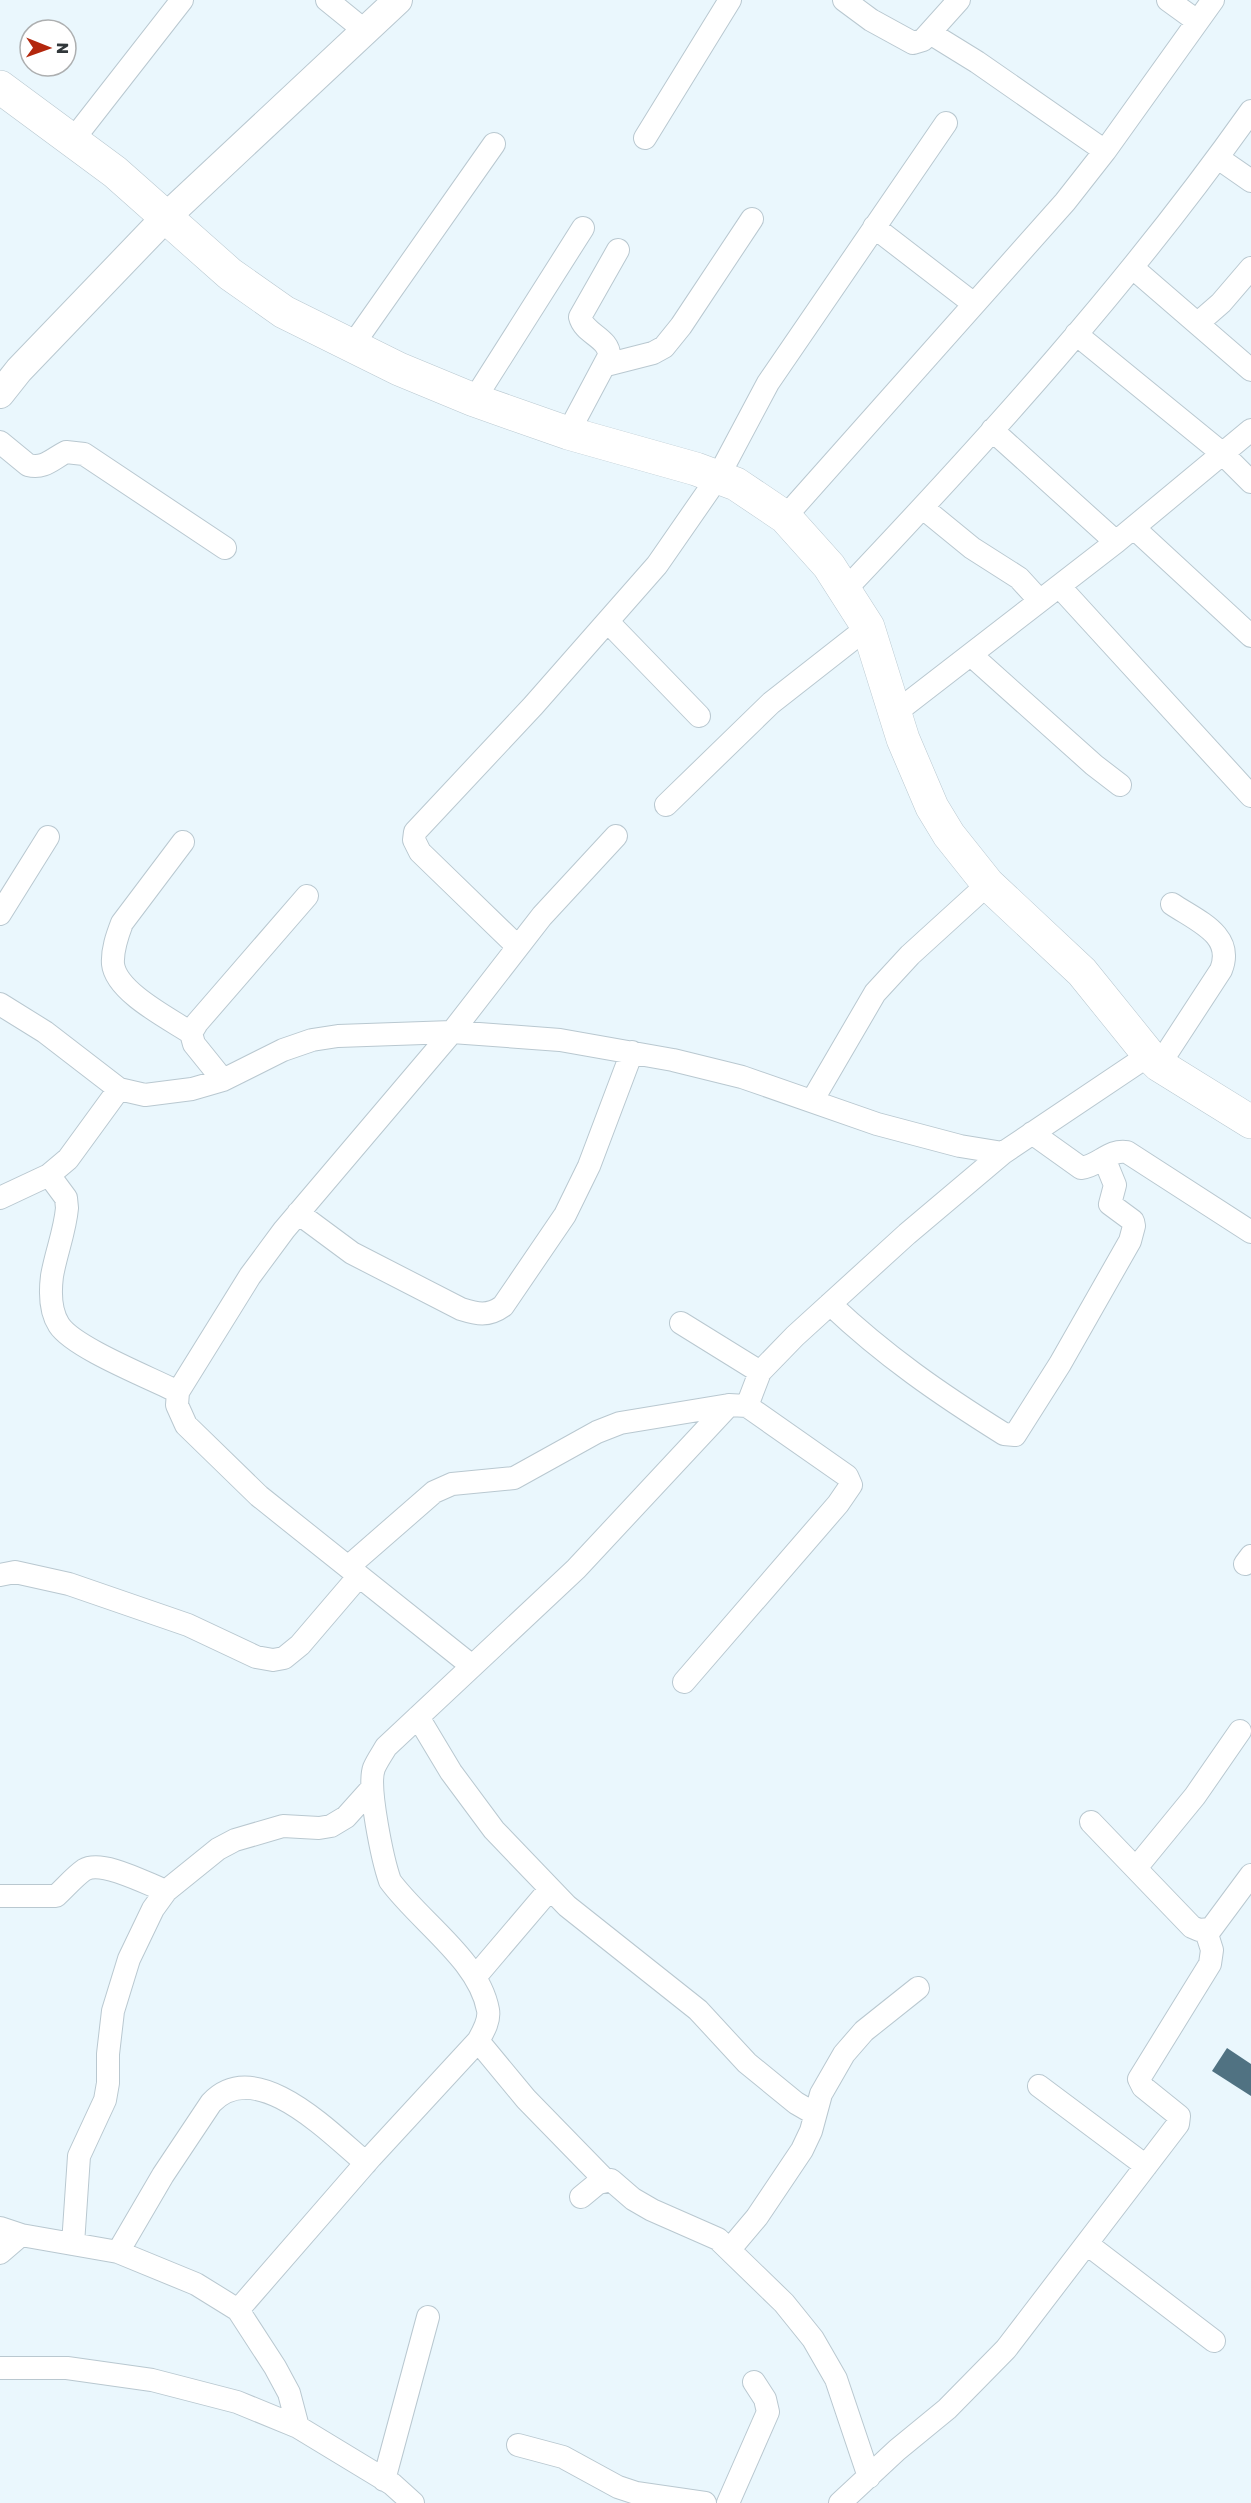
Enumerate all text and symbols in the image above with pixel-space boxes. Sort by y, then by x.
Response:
north arrow [18,18,78,78]
text: N [53,42,72,54]

